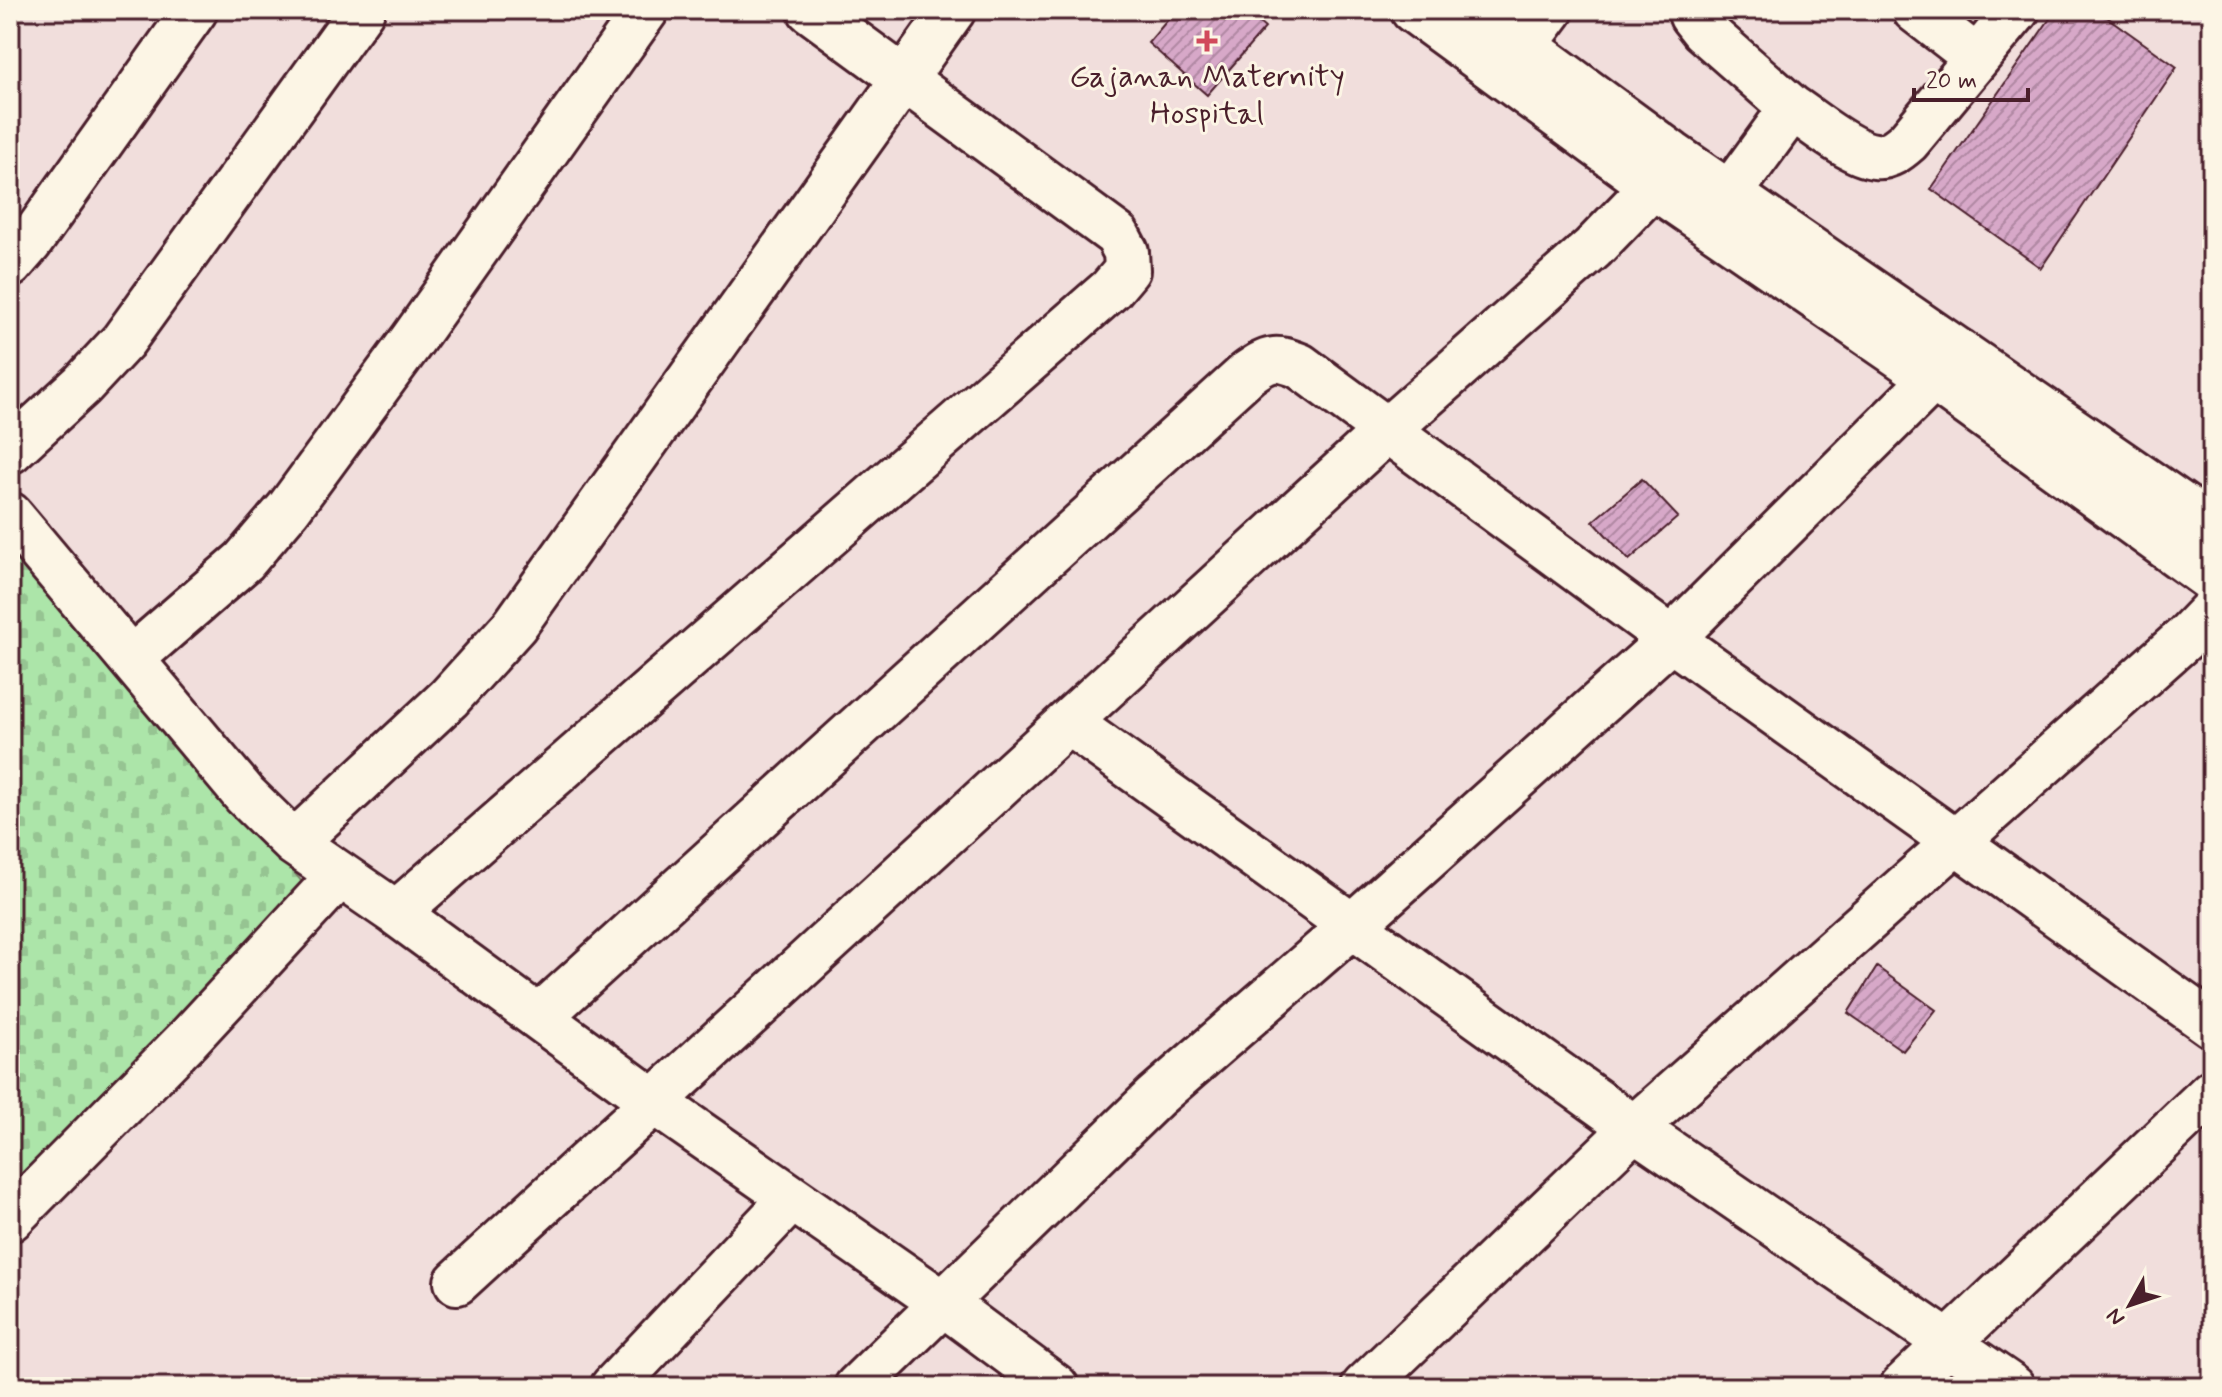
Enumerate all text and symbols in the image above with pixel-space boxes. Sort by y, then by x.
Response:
marker: Gajanan Maternity Hospital [1196,30,1218,52]
scale bar [1914,52,2028,102]
place label: Gajanan Maternity Hospital [1069,56,1345,135]
text: 20 m [1926,66,1977,97]
north arrow [2090,1265,2170,1345]
text: N [2101,1302,2132,1331]

